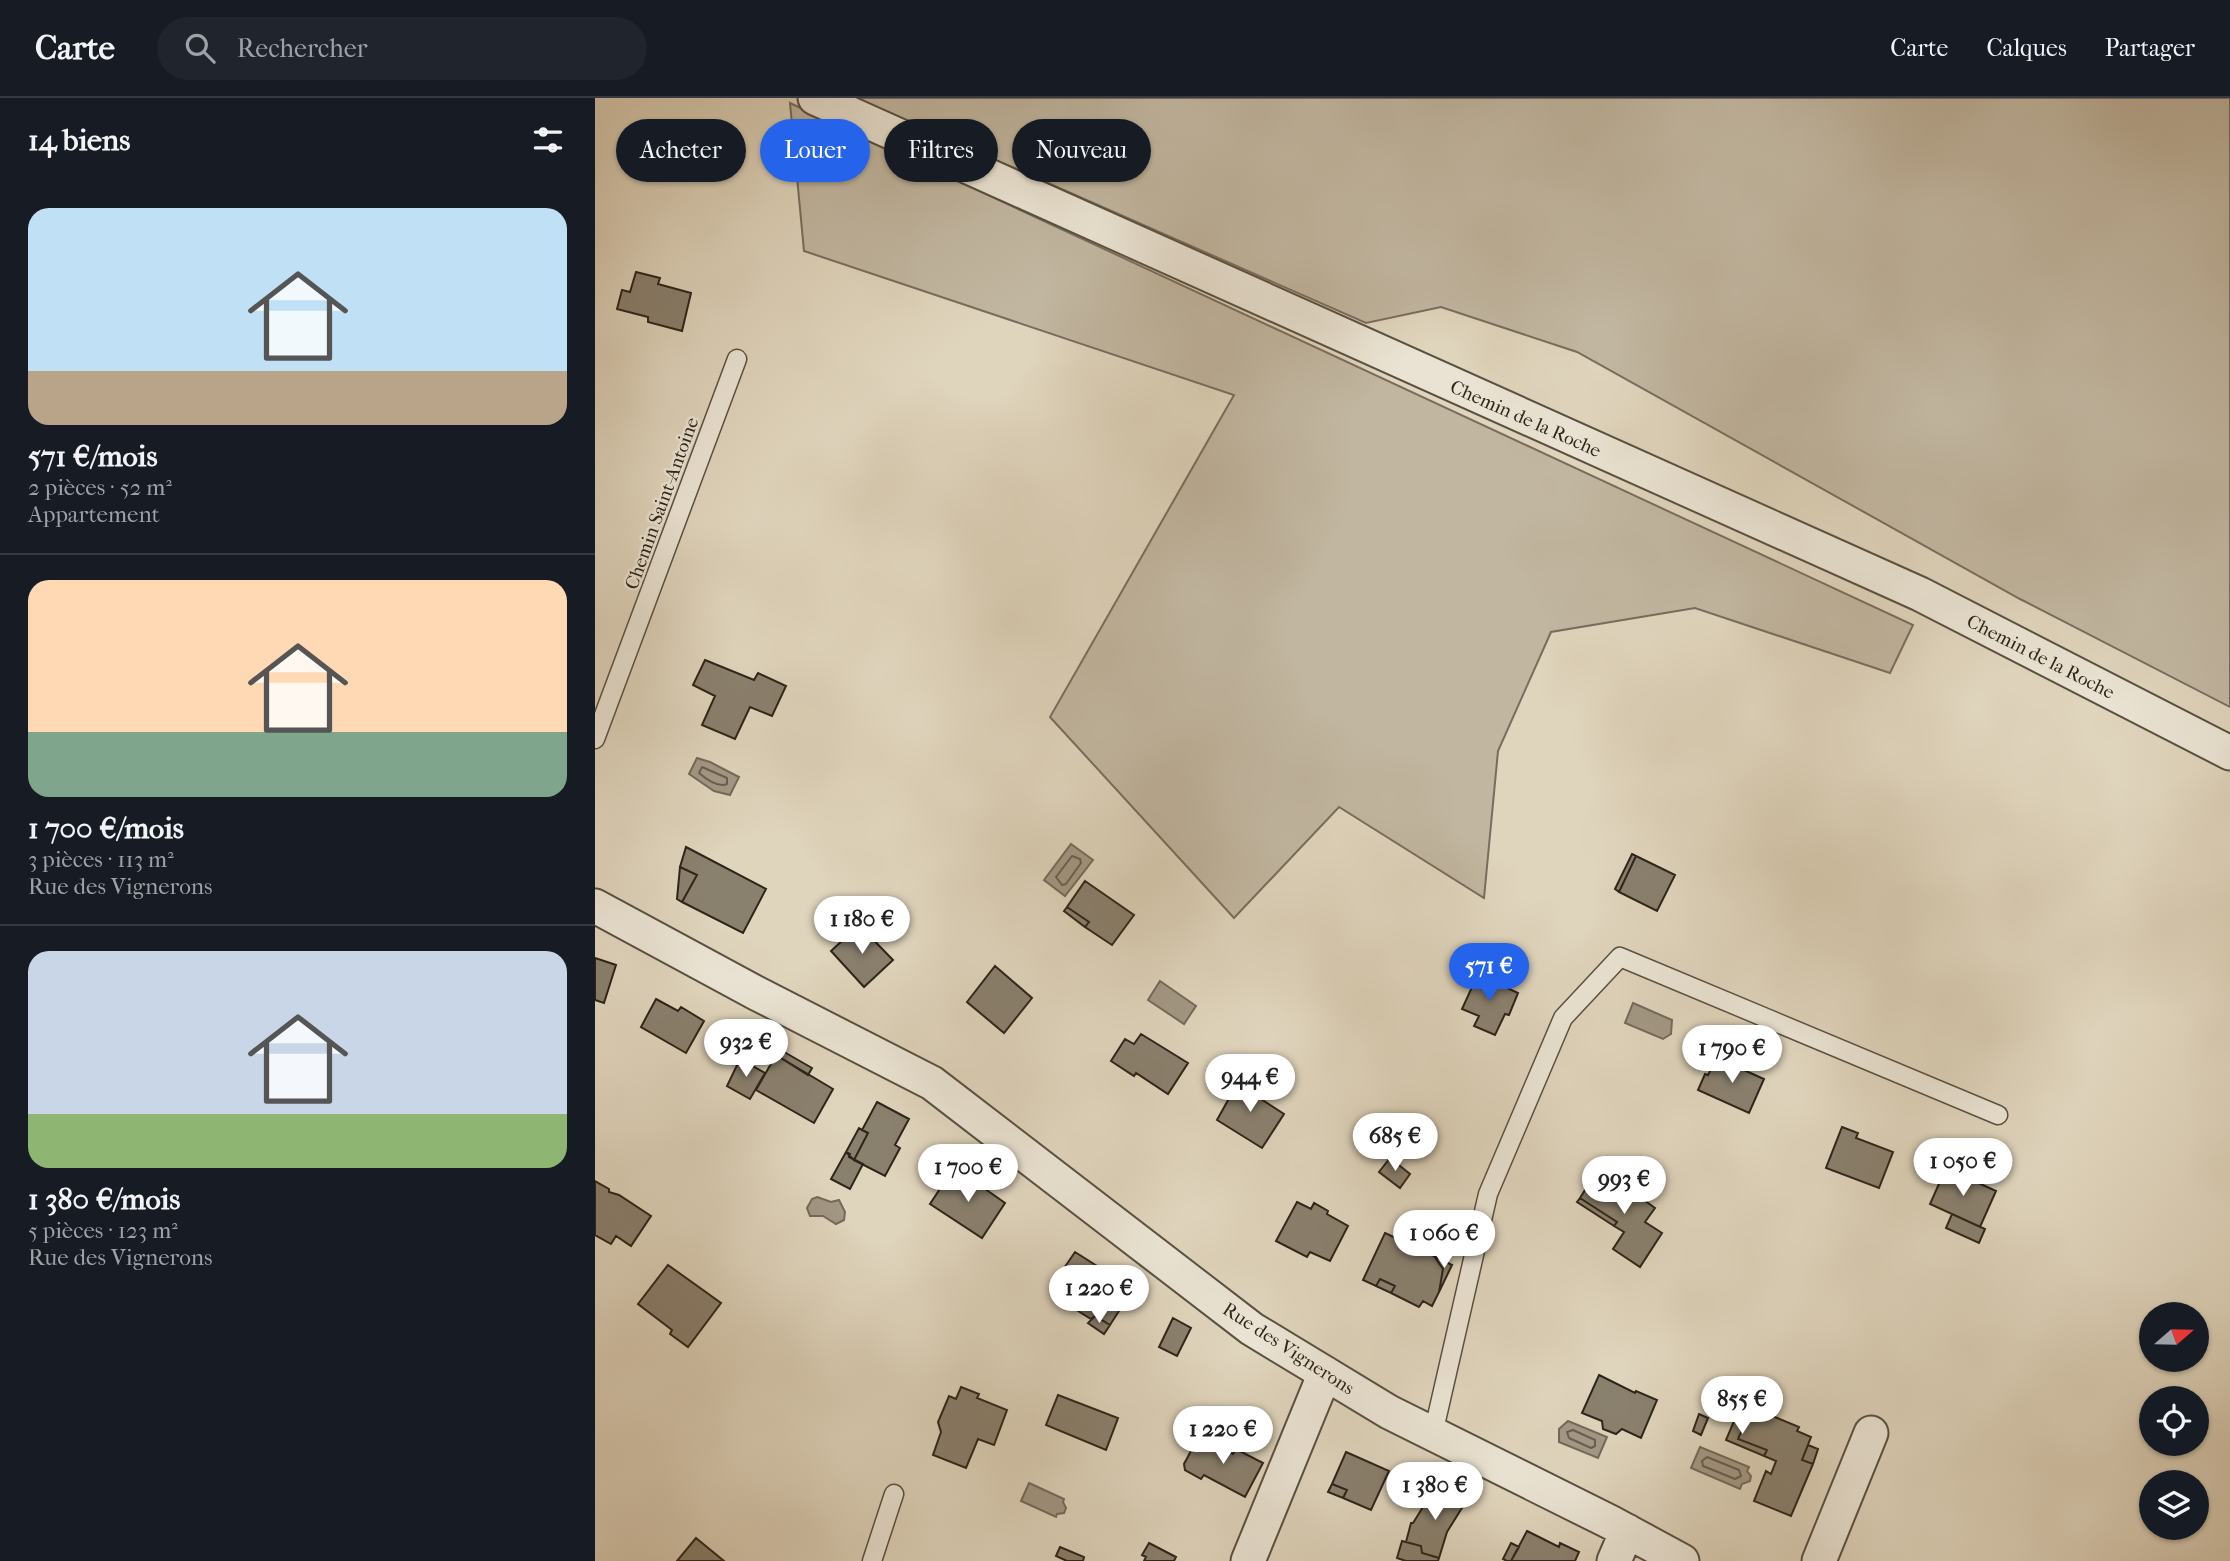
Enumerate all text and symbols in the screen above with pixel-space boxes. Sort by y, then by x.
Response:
search box [157,17,647,80]
text: Carte [35,29,115,68]
icon: search [181,29,219,67]
text: Rechercher [237,33,368,64]
text: Carte [1890,34,1948,62]
text: Calques [1986,34,2067,62]
text: Partager [2105,34,2195,62]
chip: Acheter [616,119,746,182]
chip: Louer [760,119,870,182]
chip: Filtres [884,119,998,182]
chip: Nouveau [1012,119,1151,182]
icon: filters [529,121,567,159]
text: 14 biens [28,123,130,158]
icon: home [235,253,361,379]
street label: Chemin de la Roche [1447,376,1604,462]
street label: Chemin Saint-Antoine [621,414,703,592]
text: 571 €/mois [28,439,157,474]
text: 2 pièces · 52 m² [28,474,172,501]
text: Appartement [28,501,160,528]
street label: Chemin de la Roche [1963,610,2118,704]
icon: home [235,625,361,751]
text: 1 700 €/mois [28,811,184,846]
text: 3 pièces · 113 m² [28,846,174,873]
text: Rue des Vignerons [28,873,213,900]
pin: 1 180 € [797,896,927,956]
text: 1 180 € [830,905,894,932]
pin: 571 € [1440,944,1538,1003]
text: 571 € [1465,952,1513,979]
icon: home [235,996,361,1122]
pin: 932 € [697,1020,795,1079]
pin: 1 790 € [1667,1026,1797,1085]
text: 932 € [720,1028,772,1055]
text: 1 790 € [1698,1034,1766,1061]
pin: 944 € [1201,1054,1299,1114]
text: 944 € [1221,1063,1279,1090]
pin: 685 € [1346,1114,1444,1173]
text: 685 € [1369,1122,1421,1149]
pin: 1 050 € [1898,1138,2028,1198]
pin: 1 700 € [903,1144,1033,1204]
text: 1 050 € [1930,1147,1996,1174]
text: 1 700 € [934,1153,1002,1180]
pin: 993 € [1575,1156,1673,1216]
text: 993 € [1598,1165,1650,1192]
text: 1 380 €/mois [28,1182,180,1217]
pin: 1 060 € [1379,1210,1509,1270]
text: 5 pièces · 123 m² [28,1217,178,1244]
text: 1 060 € [1409,1219,1479,1246]
text: Rue des Vignerons [28,1244,213,1271]
pin: 1 220 € [1034,1266,1164,1325]
text: 1 220 € [1065,1274,1133,1301]
street label: Rue des Vignerons [1219,1298,1358,1400]
north arrow [2139,1302,2209,1372]
map controls [2139,1302,2209,1540]
pin: 855 € [1693,1376,1791,1436]
text: 855 € [1717,1385,1767,1412]
button: locate [2139,1386,2209,1456]
pin: 1 220 € [1158,1406,1288,1466]
text: 1 220 € [1189,1415,1257,1442]
pin: 1 380 € [1370,1462,1500,1522]
button: layers [2139,1470,2209,1540]
text: 1 380 € [1402,1471,1468,1498]

